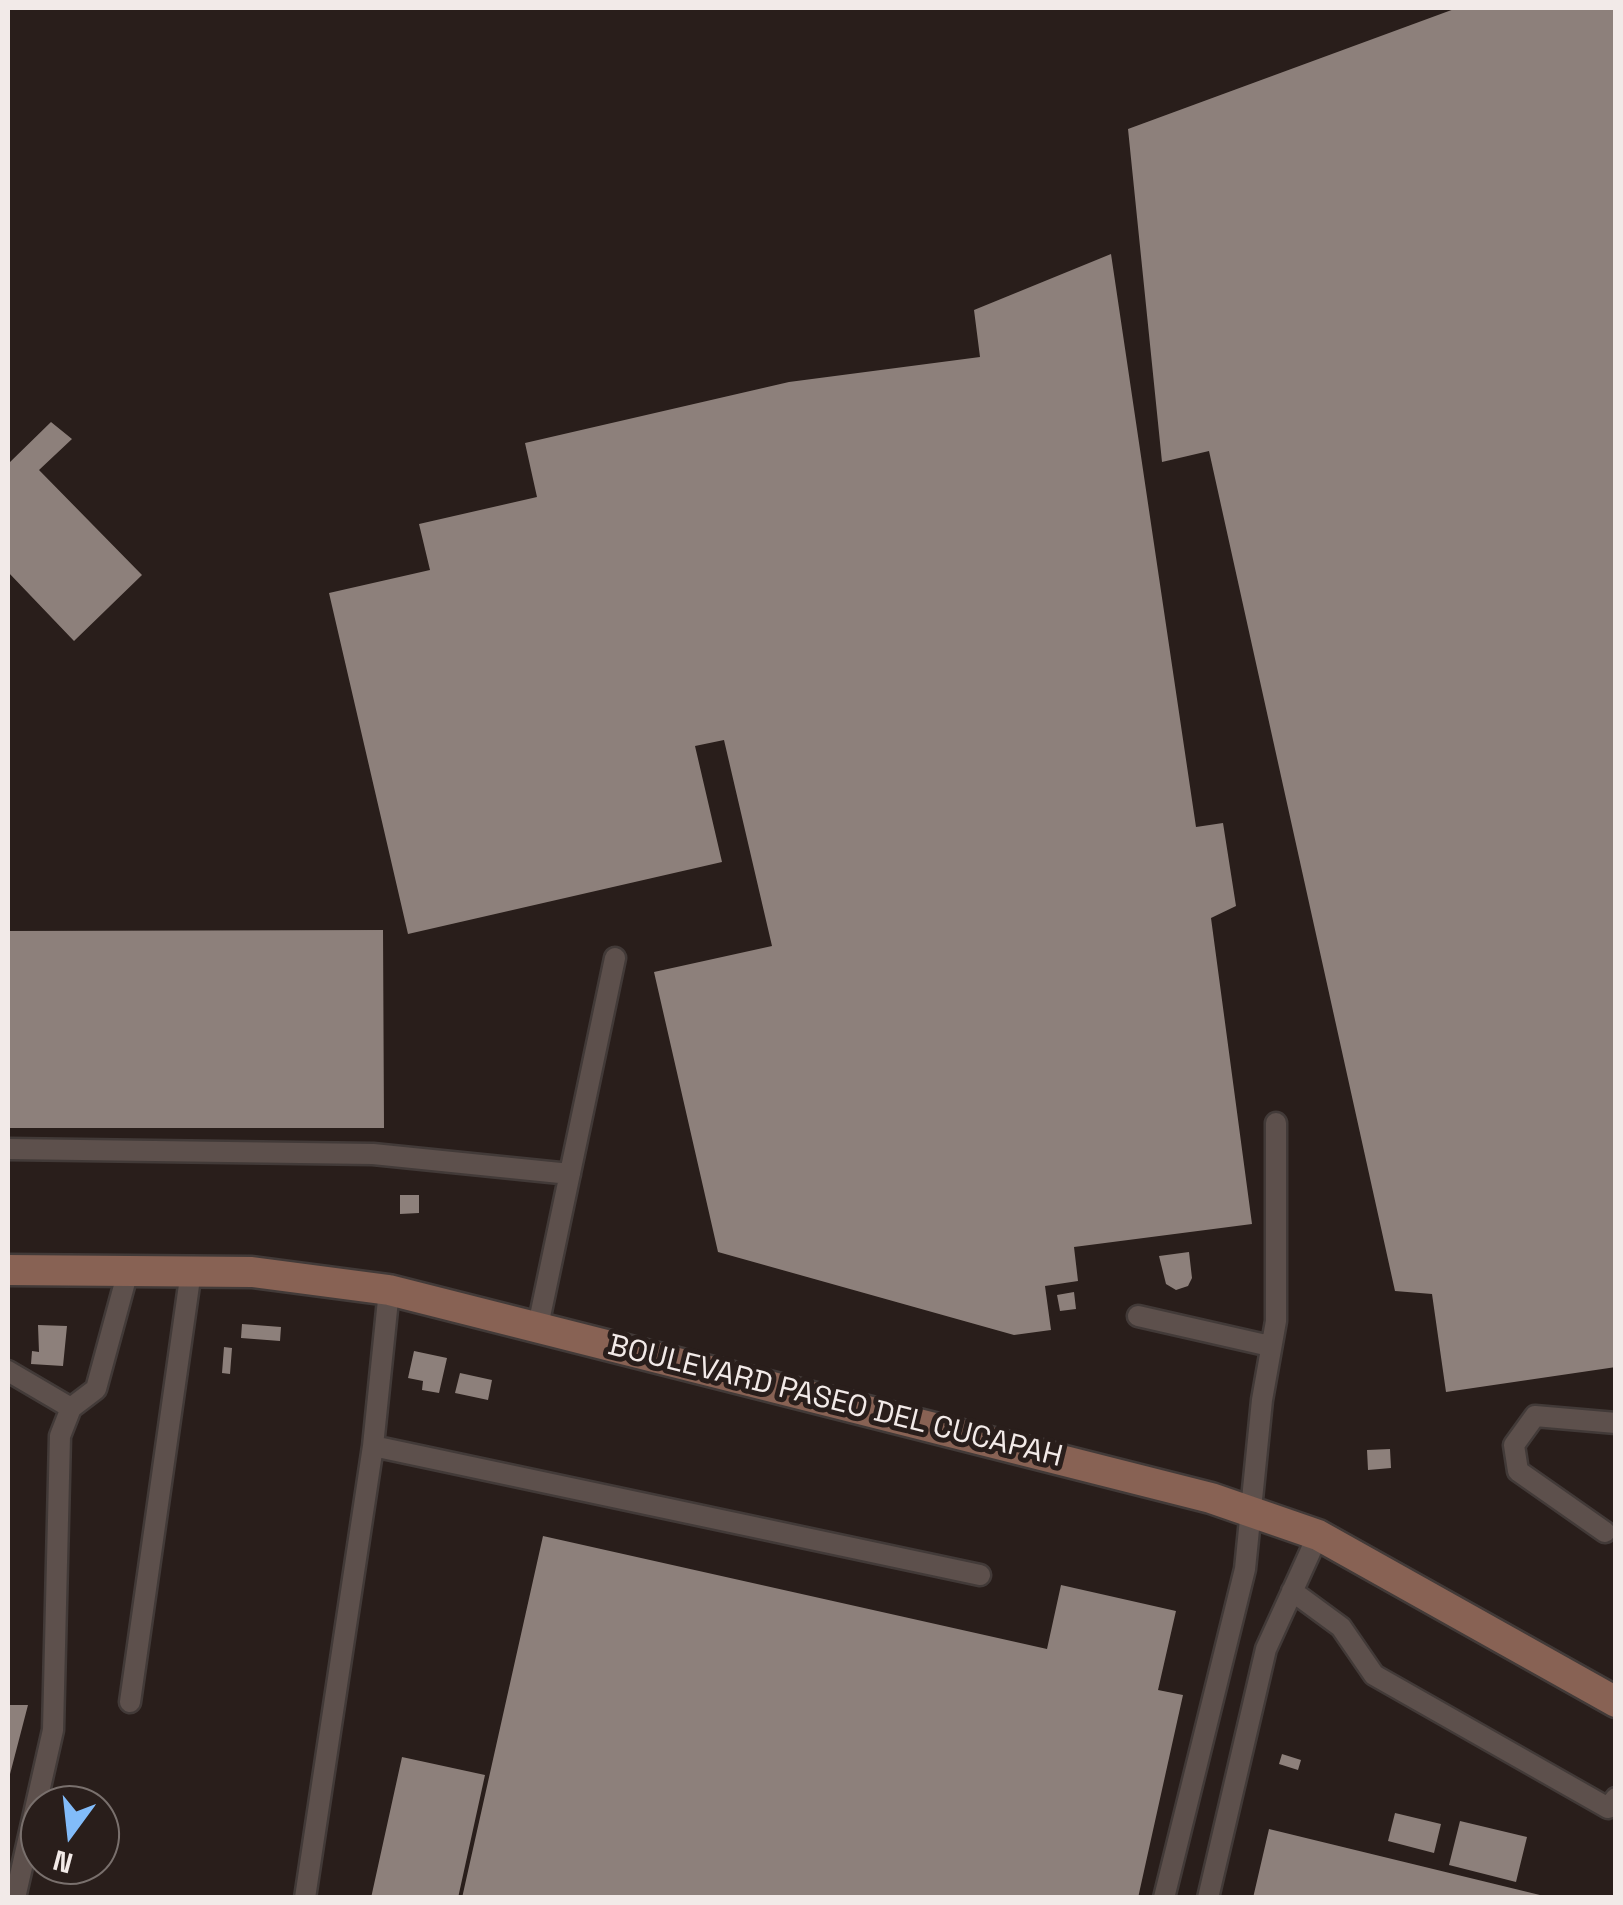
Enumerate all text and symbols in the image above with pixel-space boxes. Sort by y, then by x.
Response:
street label: BOULEVARD PASEO DEL CUCAPAH [604,1328,1066,1476]
north arrow [20,1785,120,1885]
text: N [49,1842,76,1882]

